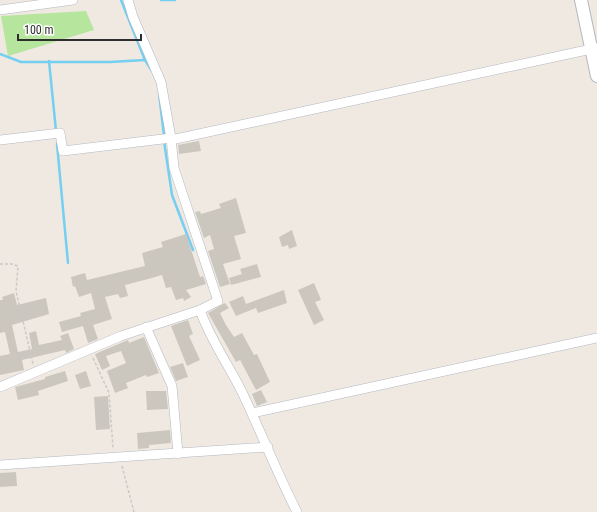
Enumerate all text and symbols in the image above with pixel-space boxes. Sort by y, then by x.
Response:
scale bar [18,16,141,42]
text: 100 m [24,23,54,37]

